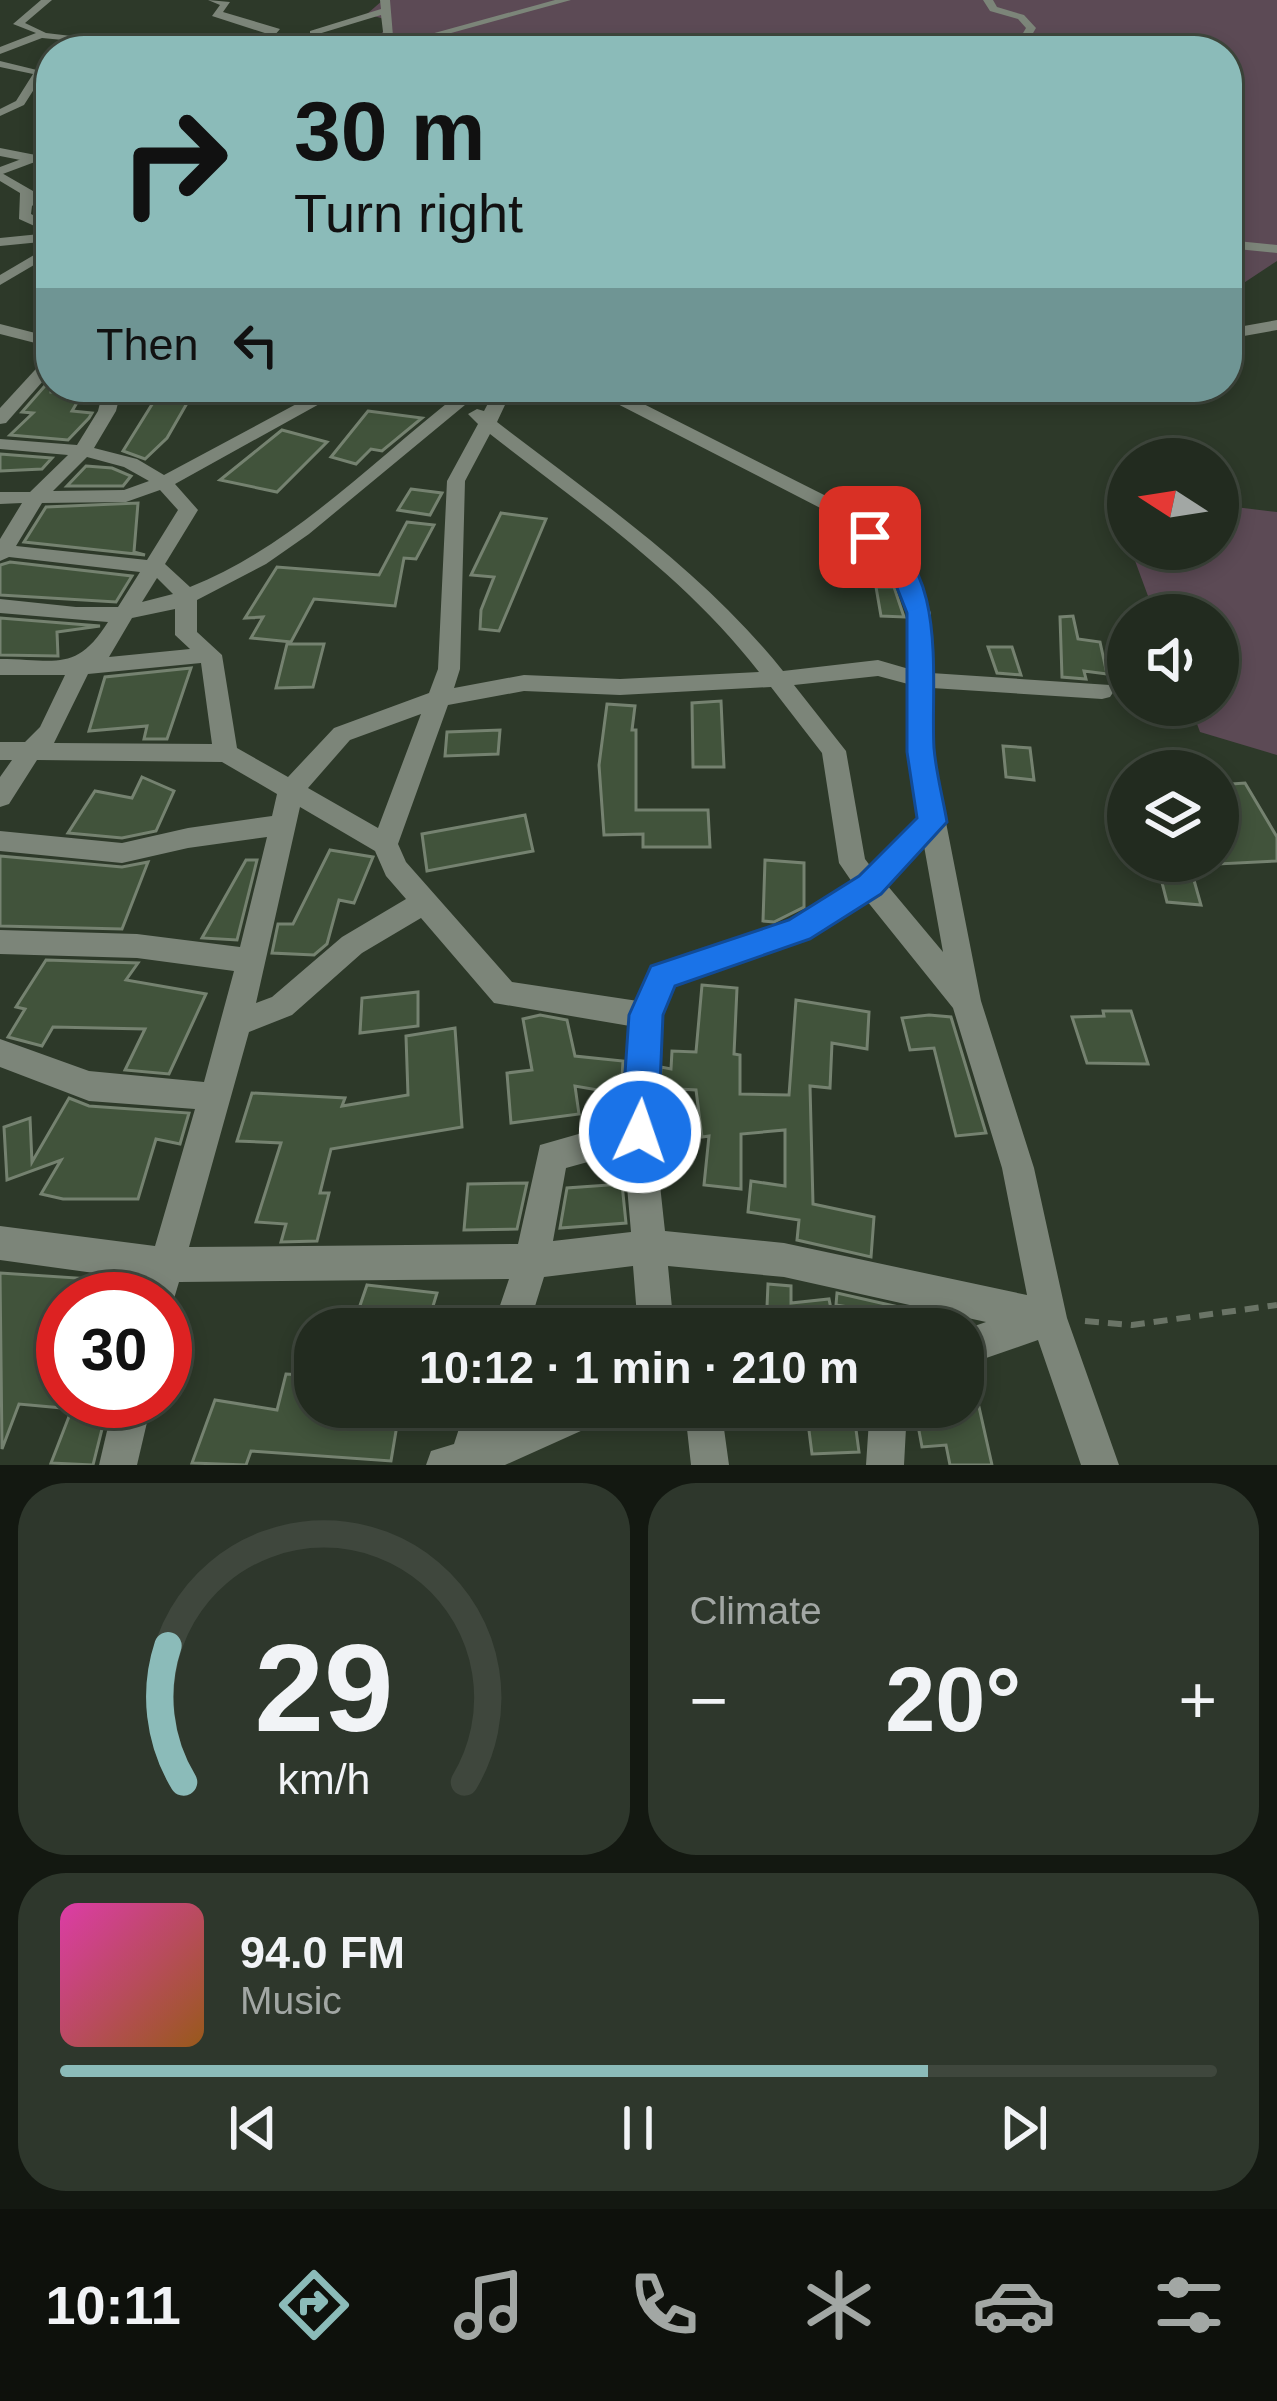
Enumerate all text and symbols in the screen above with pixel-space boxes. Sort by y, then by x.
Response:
icon: right [96,84,252,240]
text: 30 m [294,84,485,178]
text: Turn right [294,183,523,243]
icon: left [223,312,289,378]
text: Then [96,319,199,370]
north arrow [1107,438,1239,570]
map controls [1107,438,1239,882]
pin [819,486,921,588]
icon: arrive [837,504,903,570]
button: sound [1107,594,1239,726]
button: layers [1107,750,1239,882]
position arrow [577,1069,703,1195]
speed limit sign: 30 [36,1272,192,1428]
text: 10:12 · 1 min · 210 m [419,1342,859,1393]
text: Climate [690,1589,822,1632]
text: 29 [254,1618,393,1757]
text: 20° [885,1650,1021,1750]
text: − [690,1663,728,1737]
text: + [1178,1663,1217,1737]
text: km/h [277,1755,370,1803]
text: 94.0 FM [240,1927,405,1978]
text: Music [240,1979,342,2022]
icon: previous [220,2095,286,2161]
icon: pause [605,2095,671,2161]
icon: next [991,2095,1057,2161]
icon: directions [272,2263,356,2347]
icon: music [447,2263,531,2347]
icon: phone [622,2263,706,2347]
icon: climate [797,2263,881,2347]
icon: car [972,2263,1056,2347]
icon: filters [1147,2263,1231,2347]
text: 10:11 [46,2275,181,2335]

